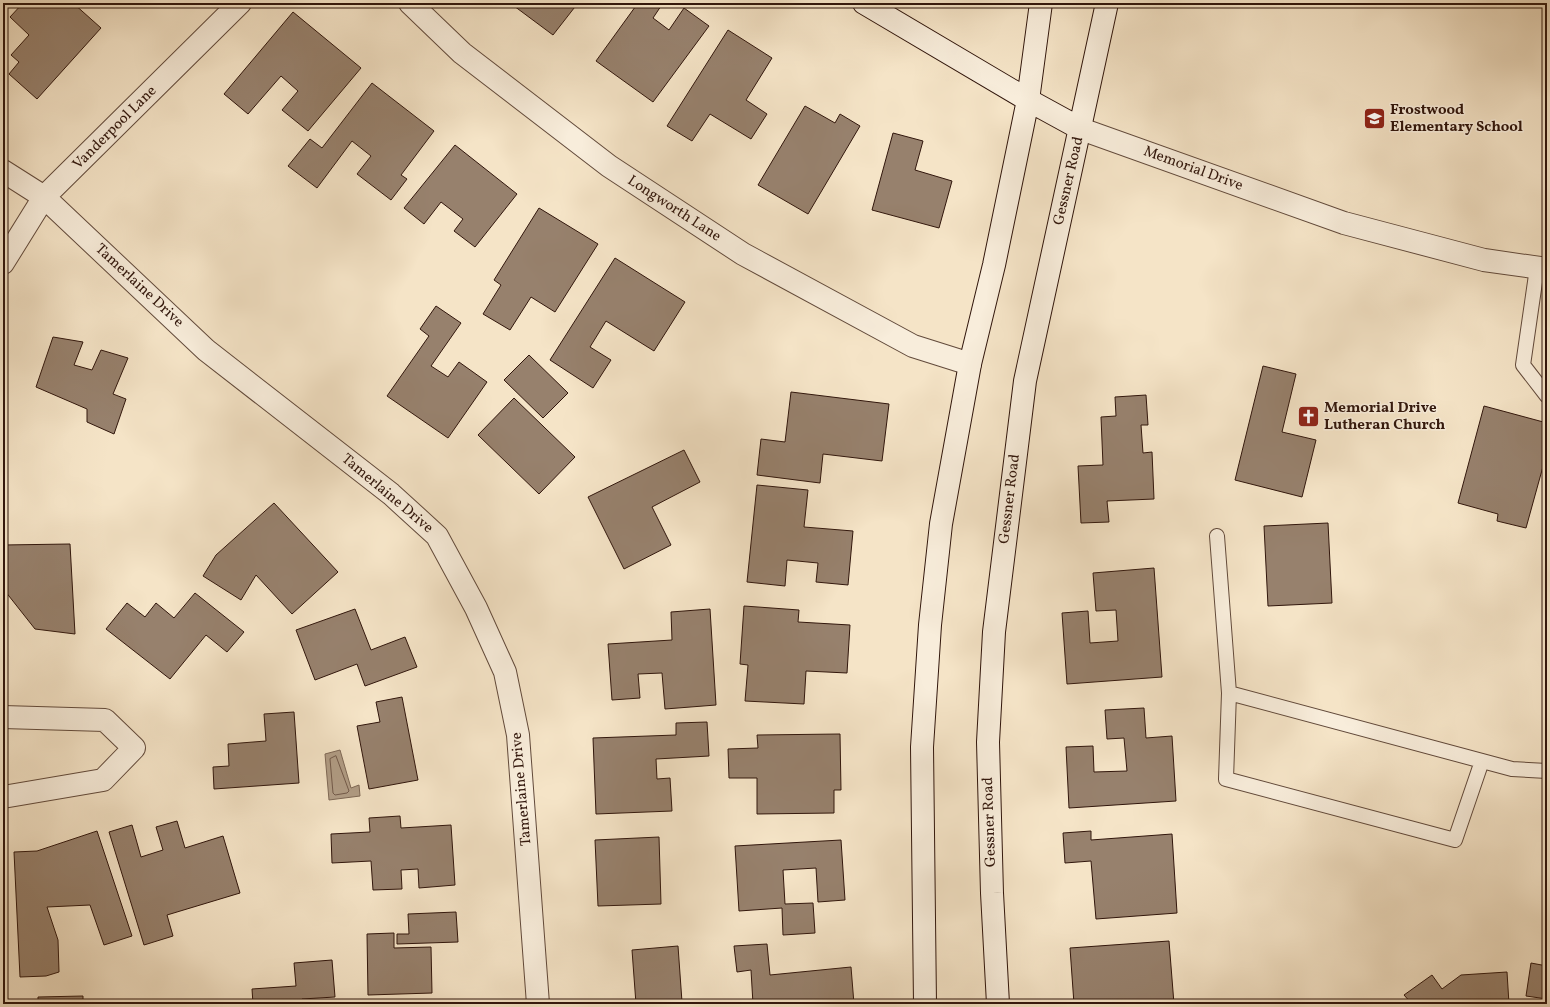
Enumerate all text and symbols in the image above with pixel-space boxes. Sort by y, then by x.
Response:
street label: Vanderpool Lane [68,81,162,175]
place label: Frostwood Elementary School [1390,100,1523,138]
school or university icon: Frostwood Elementary School [1362,106,1388,132]
street label: Gessner Road [1049,135,1089,227]
street label: Memorial Drive [1140,141,1246,197]
street label: Longworth Lane [623,171,725,247]
street label: Tamerlaine Drive [90,239,188,333]
place label: Memorial Drive Lutheran Church [1324,398,1446,436]
church icon: Memorial Drive Lutheran Church [1296,404,1322,430]
street label: Tamerlaine Drive [337,449,437,539]
street label: Gessner Road [994,453,1026,545]
street label: Tamerlaine Drive [507,731,537,847]
street label: Gessner Road [978,777,1002,867]

